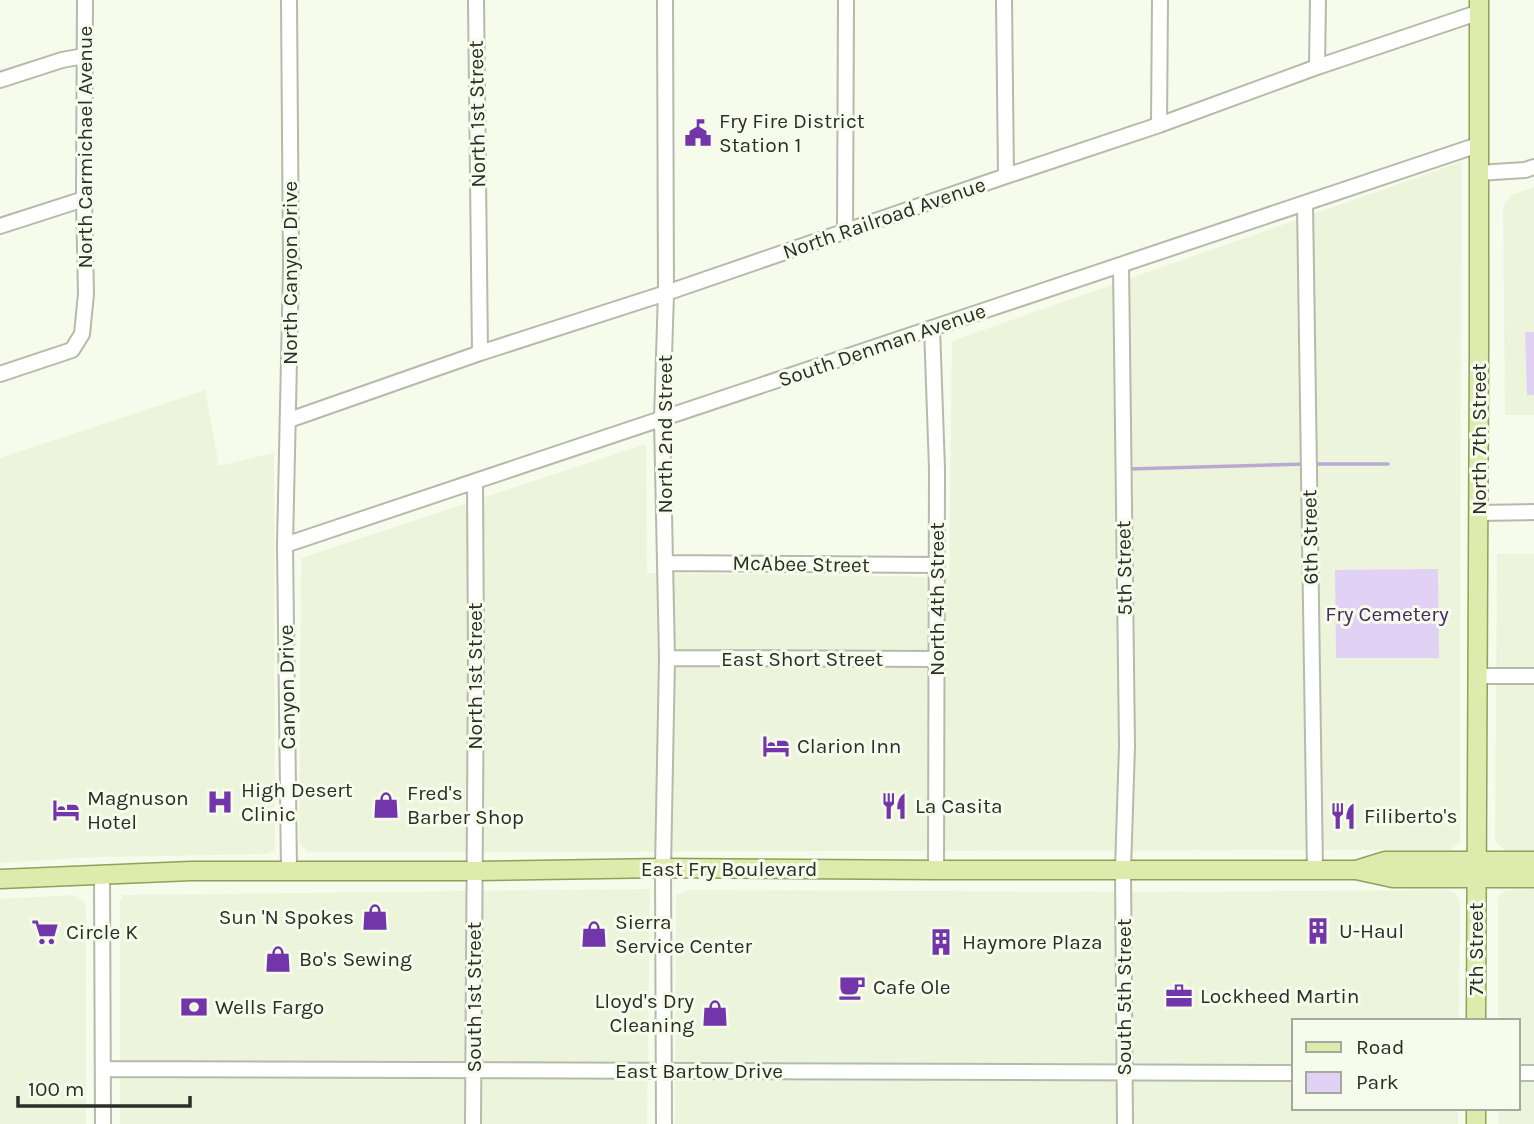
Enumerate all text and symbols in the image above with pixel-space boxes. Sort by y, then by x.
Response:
street label: North Carmichael Avenue [73,26,97,268]
street label: North 1st Street [464,40,490,188]
place label: Fry Fire District Station 1 [719,109,865,157]
public building icon: Fry Fire District Station 1 [683,118,713,148]
street label: North Railroad Avenue [780,172,988,264]
street label: North Canyon Drive [278,181,302,365]
street label: South Denman Avenue [775,298,989,392]
street label: North 2nd Street [653,354,677,513]
street label: North 7th Street [1467,363,1491,515]
street label: 6th Street [1297,489,1323,585]
street label: 5th Street [1111,520,1137,616]
street label: North 4th Street [925,522,949,676]
street label: McAbee Street [732,551,870,577]
street label: North 1st Street [463,602,487,750]
park label: Fry Cemetery [1325,602,1449,626]
street label: Canyon Drive [274,624,300,750]
street label: East Short Street [721,647,883,671]
hotel icon: Clarion Inn [761,731,791,761]
place label: Clarion Inn [797,734,902,758]
place label: High Desert Clinic [241,778,353,826]
place label: Fred's Barber Shop [407,781,524,829]
place label: Magnuson Hotel [87,786,189,834]
hospital icon: High Desert Clinic [205,787,235,817]
shop icon: Fred's Barber Shop [371,790,401,820]
restaurant icon: La Casita [879,791,909,821]
place label: La Casita [915,794,1003,818]
hotel icon: Magnuson Hotel [51,795,81,825]
restaurant icon: Filiberto's [1328,801,1358,831]
place label: Filiberto's [1364,804,1457,828]
street label: East Fry Boulevard [641,857,817,881]
shop icon: Sun 'N Spokes [360,902,390,932]
street label: 7th Street [1464,902,1488,996]
place label: Sun 'N Spokes [219,905,354,929]
place label: Sierra Service Center [615,910,752,958]
building icon: U-Haul [1303,916,1333,946]
supermarket icon: Circle K [30,917,60,947]
street label: South 5th Street [1112,918,1136,1076]
shop icon: Sierra Service Center [579,919,609,949]
place label: U-Haul [1339,919,1404,943]
place label: Circle K [66,920,138,944]
street label: South 1st Street [462,921,486,1072]
building icon: Haymore Plaza [926,927,956,957]
place label: Haymore Plaza [962,930,1102,954]
shop icon: Bo's Sewing [263,944,293,974]
place label: Bo's Sewing [299,947,412,971]
cafe icon: Cafe Ole [837,972,867,1002]
place label: Cafe Ole [873,975,951,999]
office icon: Lockheed Martin [1164,981,1194,1011]
place label: Lockheed Martin [1200,984,1359,1008]
place label: Lloyd's Dry Cleaning [595,989,694,1037]
bank icon: Wells Fargo [179,992,209,1022]
place label: Wells Fargo [215,995,324,1019]
shop icon: Lloyd's Dry Cleaning [700,998,730,1028]
legend [1292,1019,1520,1110]
text: Road [1356,1035,1404,1059]
street label: East Bartow Drive [615,1059,783,1083]
scale bar [18,1064,189,1108]
text: Park [1356,1070,1399,1094]
text: 100 m [28,1077,85,1101]

